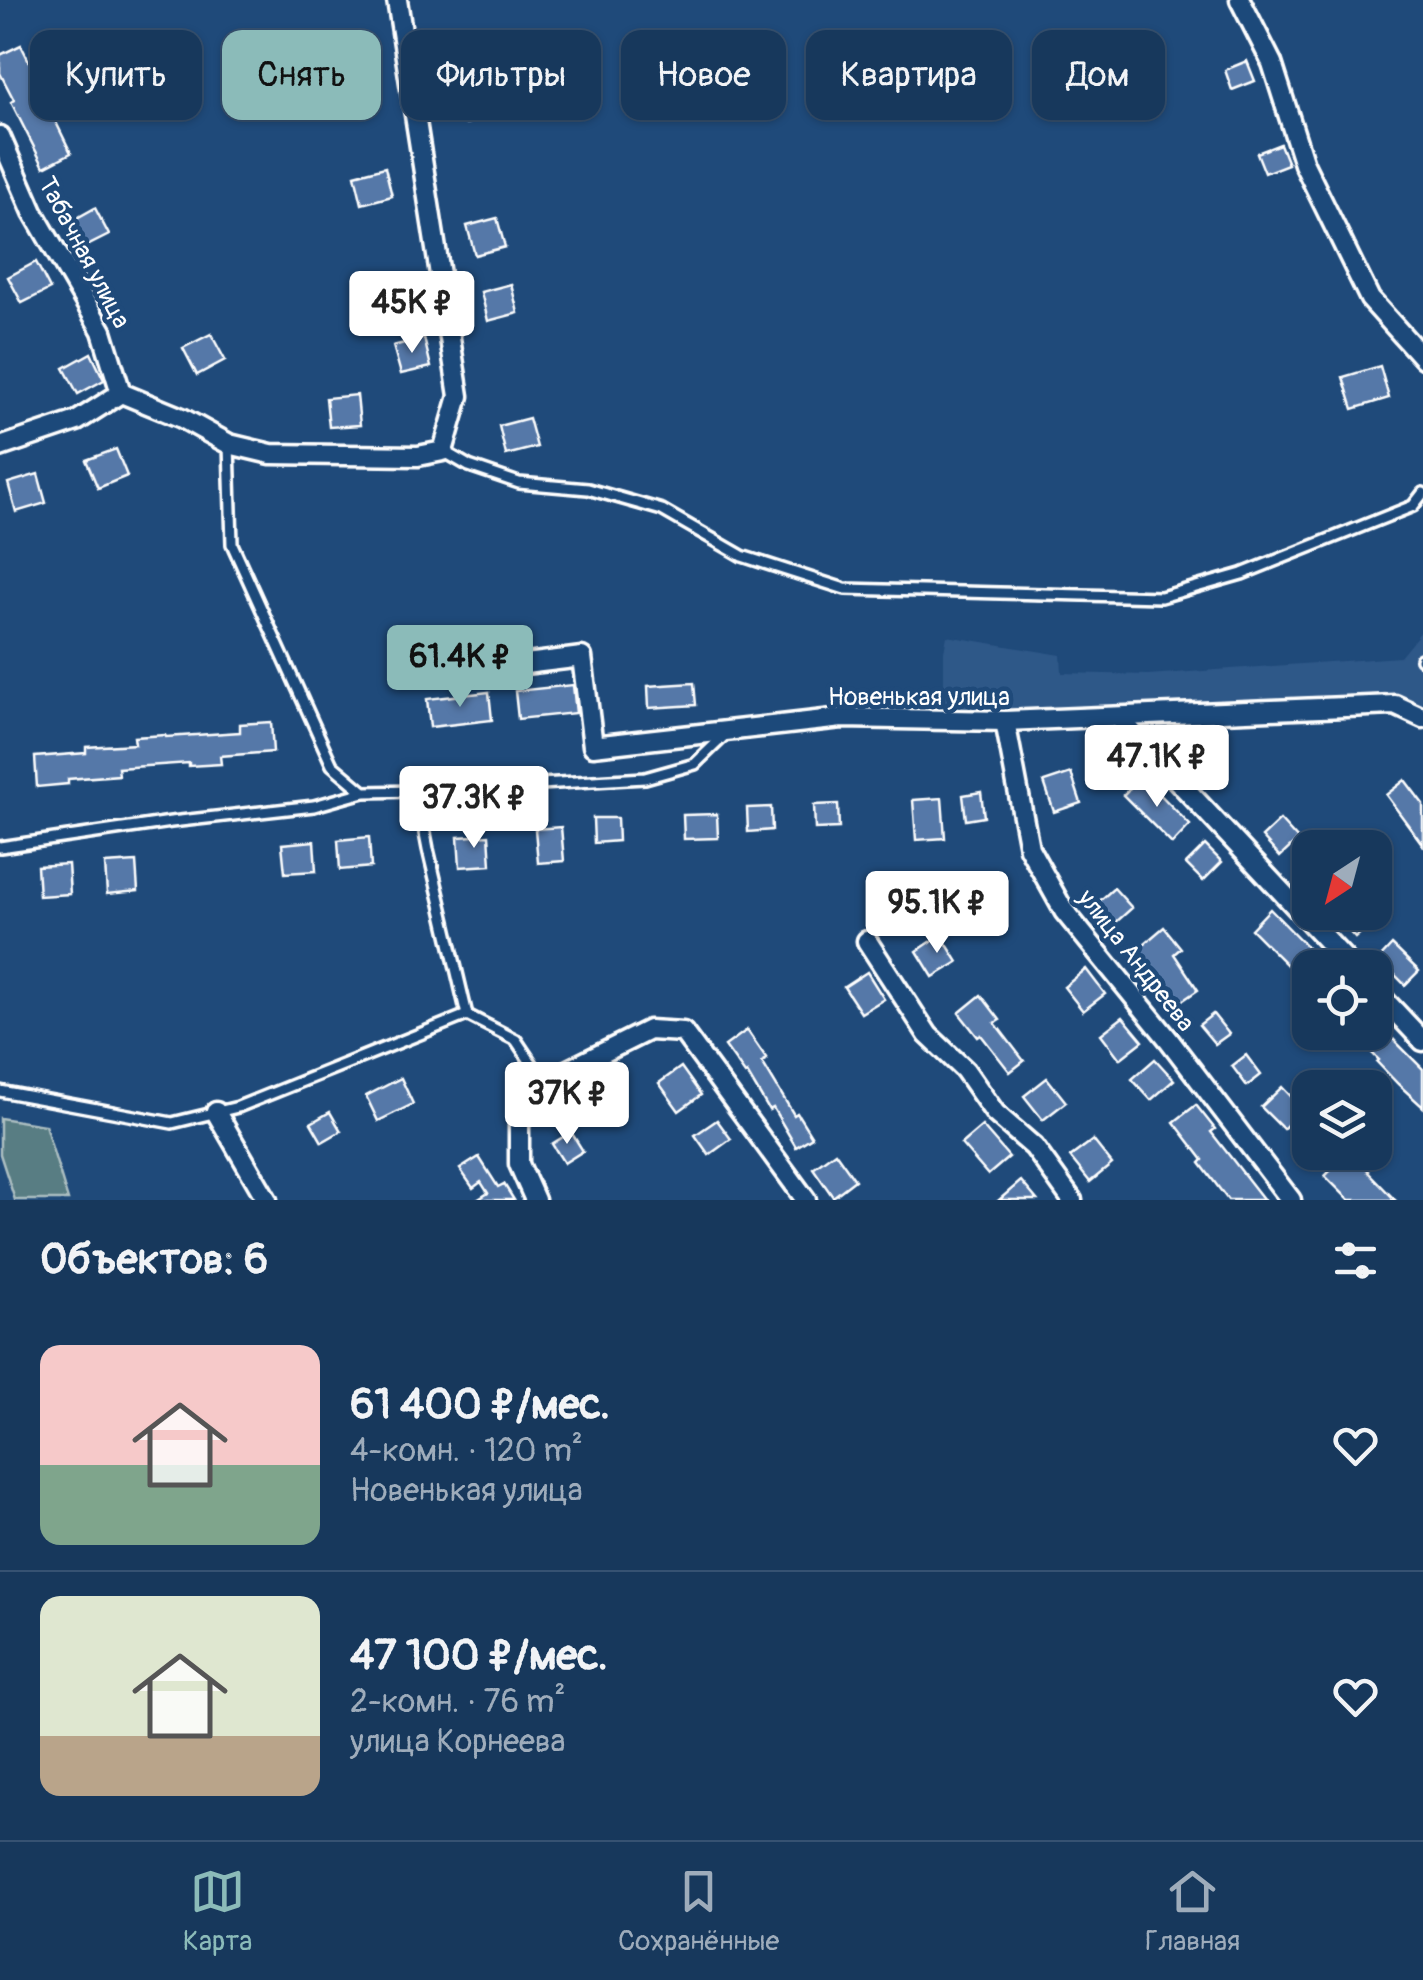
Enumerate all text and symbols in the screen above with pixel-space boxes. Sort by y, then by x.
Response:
chip: Купить [30,30,202,120]
chip: Снять [222,30,381,120]
chip: Фильтры [401,30,601,120]
chip: Новое [621,30,786,120]
chip: Квартира [806,30,1012,120]
chip: Дом [1032,30,1165,120]
street label: Табачная улица [31,172,137,334]
pin: 45K ₽ [342,271,482,356]
text: 45K ₽ [371,283,453,323]
pin: 61.4K ₽ [368,625,552,710]
text: 61.4K ₽ [409,637,511,677]
street label: Новенькая улица [828,682,1010,713]
pin: 47.1K ₽ [1065,725,1249,810]
text: 47.1K ₽ [1107,737,1207,777]
pin: 37.3K ₽ [382,766,566,851]
text: 37.3K ₽ [421,778,527,818]
north arrow [1292,830,1392,930]
map controls [1292,830,1392,1170]
pin: 95.1K ₽ [845,871,1029,956]
text: 95.1K ₽ [888,883,986,923]
street label: улица Андреева [1070,883,1201,1038]
button: locate [1292,950,1392,1050]
pin: 37K ₽ [497,1062,637,1147]
button: layers [1292,1070,1392,1170]
text: 37K ₽ [527,1074,607,1114]
icon: filters [1328,1233,1383,1288]
text: Объектов: 6 [40,1234,268,1286]
text: 61 400 ₽/мес. [350,1379,610,1431]
icon: home [120,1385,240,1505]
icon: heart [1328,1418,1383,1473]
text: 4-комн. · 120 m² [350,1431,583,1471]
text: Новенькая улица [350,1471,583,1511]
text: 47 100 ₽/мес. [350,1630,608,1682]
icon: home [120,1636,240,1756]
icon: heart [1328,1669,1383,1724]
text: 2-комн. · 76 m² [350,1682,565,1722]
text: улица Корнеева [350,1722,565,1762]
tab: Карта [183,1864,252,1959]
tab: Сохранённые [618,1864,779,1959]
tab: Главная [1145,1864,1240,1959]

